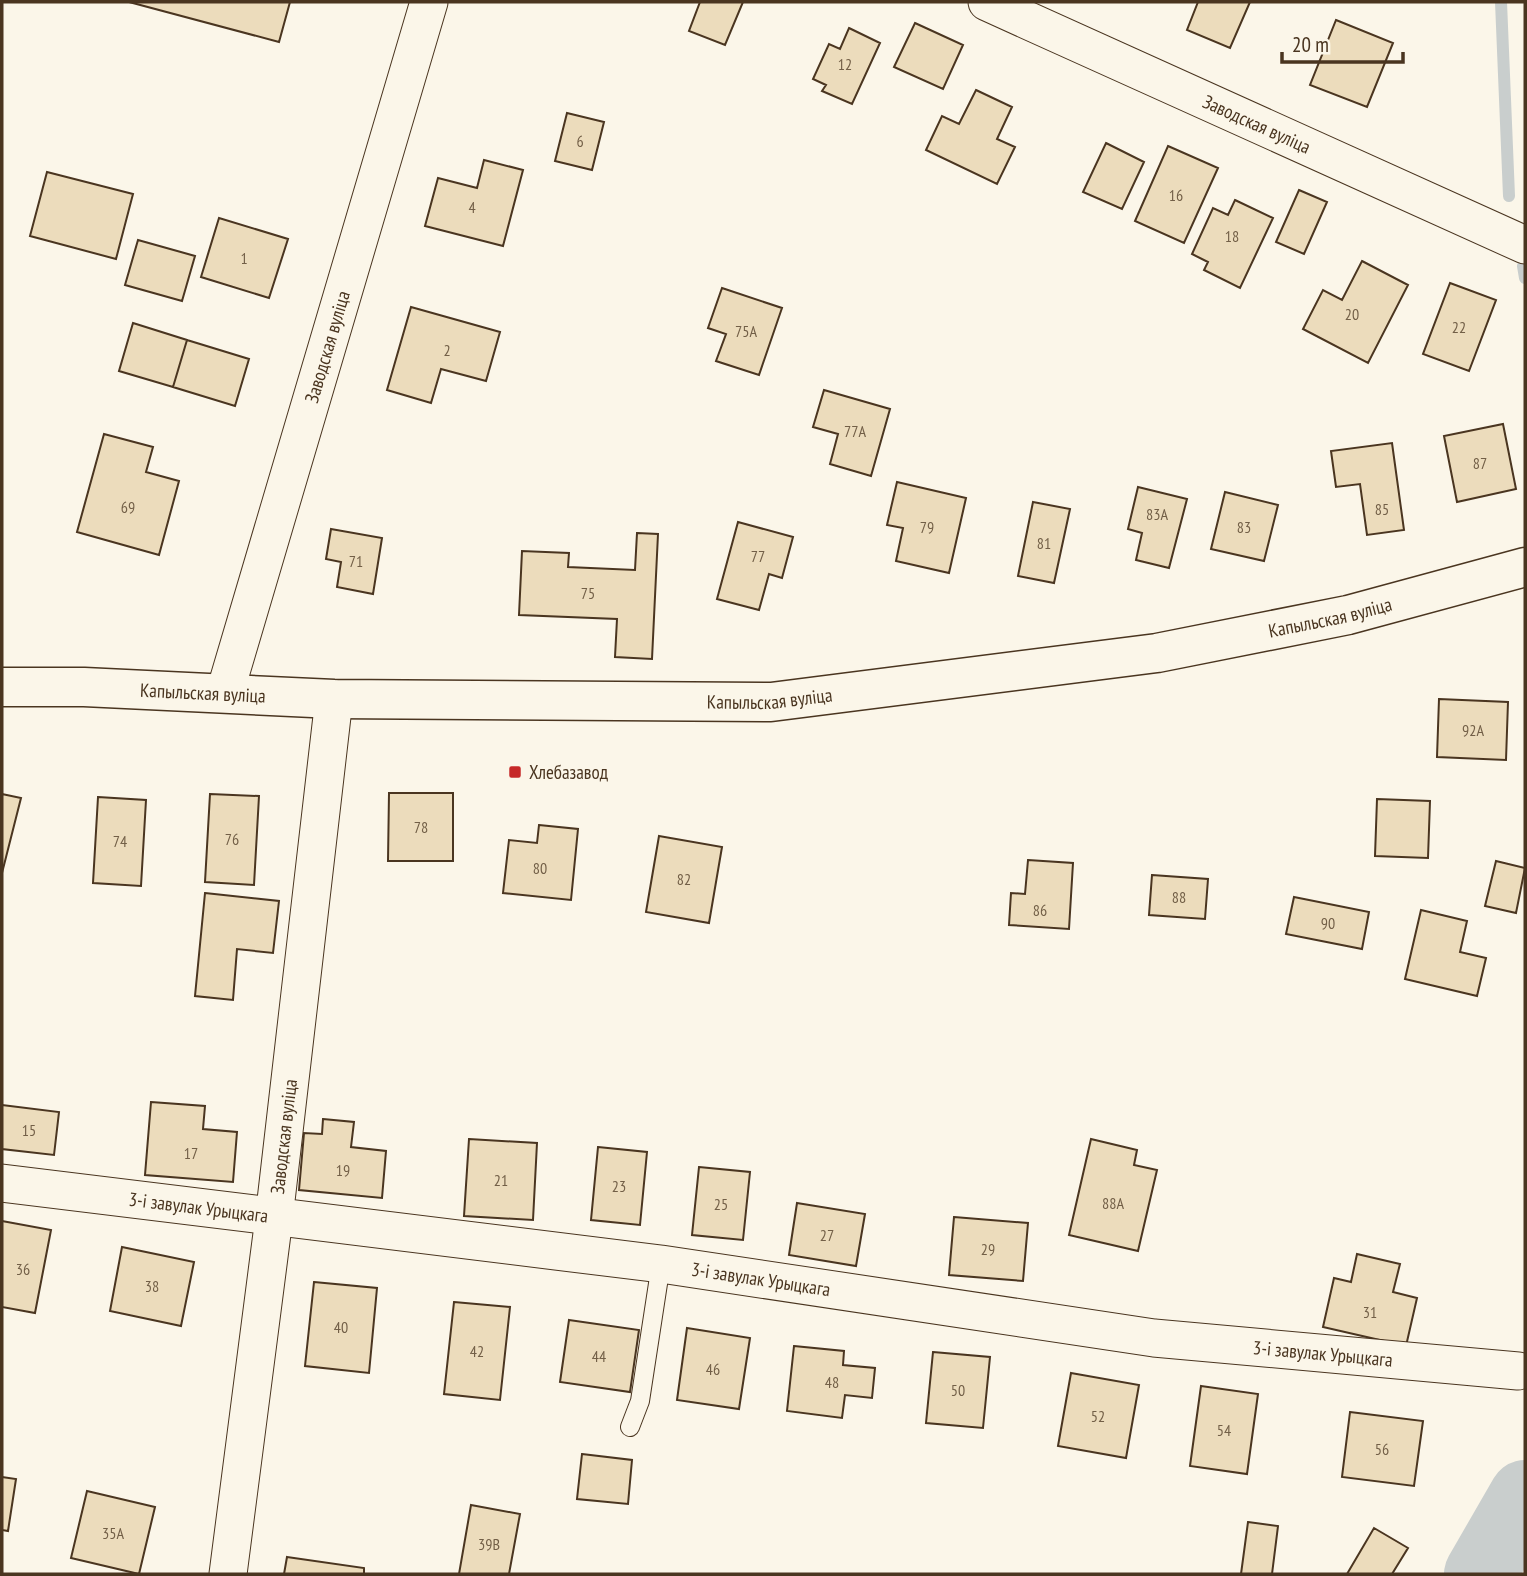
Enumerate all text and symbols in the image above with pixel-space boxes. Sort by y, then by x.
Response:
scale bar [1282,21,1403,65]
text: 20 m [1292,31,1329,58]
house number: 12 [838,54,852,74]
street label: Заводская вуліца [1199,89,1314,159]
house number: 6 [576,131,584,151]
house number: 16 [1169,185,1183,205]
house number: 4 [468,197,476,217]
house number: 18 [1225,226,1239,246]
house number: 1 [240,248,248,268]
street label: Заводская вуліца [299,288,355,406]
house number: 20 [1345,304,1359,324]
house number: 22 [1452,317,1466,337]
house number: 75А [735,321,757,341]
house number: 2 [443,340,451,360]
house number: 77А [844,421,866,441]
house number: 87 [1473,453,1487,473]
house number: 69 [121,497,135,517]
house number: 85 [1375,499,1389,519]
house number: 83А [1146,504,1168,524]
house number: 79 [920,517,934,537]
house number: 83 [1237,517,1251,537]
house number: 81 [1037,533,1051,553]
house number: 77 [751,546,765,566]
house number: 71 [349,551,363,571]
house number: 75 [581,583,595,603]
street label: Капыльская вуліца [1266,592,1394,643]
street label: Капыльская вуліца [140,678,266,708]
street label: Капыльская вуліца [707,682,834,714]
house number: 92А [1462,720,1484,740]
place label: Хлебазавод [529,760,609,784]
marker: Хлебазавод [507,764,523,780]
house number: 78 [414,817,428,837]
house number: 76 [225,829,239,849]
house number: 74 [113,831,127,851]
house number: 80 [533,858,547,878]
house number: 82 [677,869,691,889]
house number: 88 [1172,887,1186,907]
house number: 86 [1033,900,1047,920]
house number: 90 [1321,913,1335,933]
street label: Заводская вуліца [265,1078,302,1195]
house number: 15 [22,1120,36,1140]
house number: 17 [184,1143,198,1163]
house number: 19 [336,1160,350,1180]
house number: 21 [494,1170,508,1190]
house number: 23 [612,1176,626,1196]
street label: 3-і завулак Урыцкага [127,1187,270,1228]
house number: 88А [1102,1193,1124,1213]
house number: 25 [714,1194,728,1214]
house number: 27 [820,1225,834,1245]
house number: 29 [981,1239,995,1259]
street label: 3-і завулак Урыцкага [690,1257,832,1301]
house number: 36 [16,1259,30,1279]
house number: 38 [145,1276,159,1296]
house number: 31 [1363,1302,1377,1322]
house number: 40 [334,1317,348,1337]
street label: 3-і завулак Урыцкага [1252,1335,1394,1372]
house number: 42 [470,1341,484,1361]
house number: 44 [592,1346,606,1366]
house number: 46 [706,1359,720,1379]
house number: 48 [825,1372,839,1392]
house number: 50 [951,1380,965,1400]
house number: 52 [1091,1406,1105,1426]
house number: 54 [1217,1420,1231,1440]
house number: 56 [1375,1439,1389,1459]
house number: 35А [102,1523,124,1543]
house number: 39В [478,1534,500,1554]

